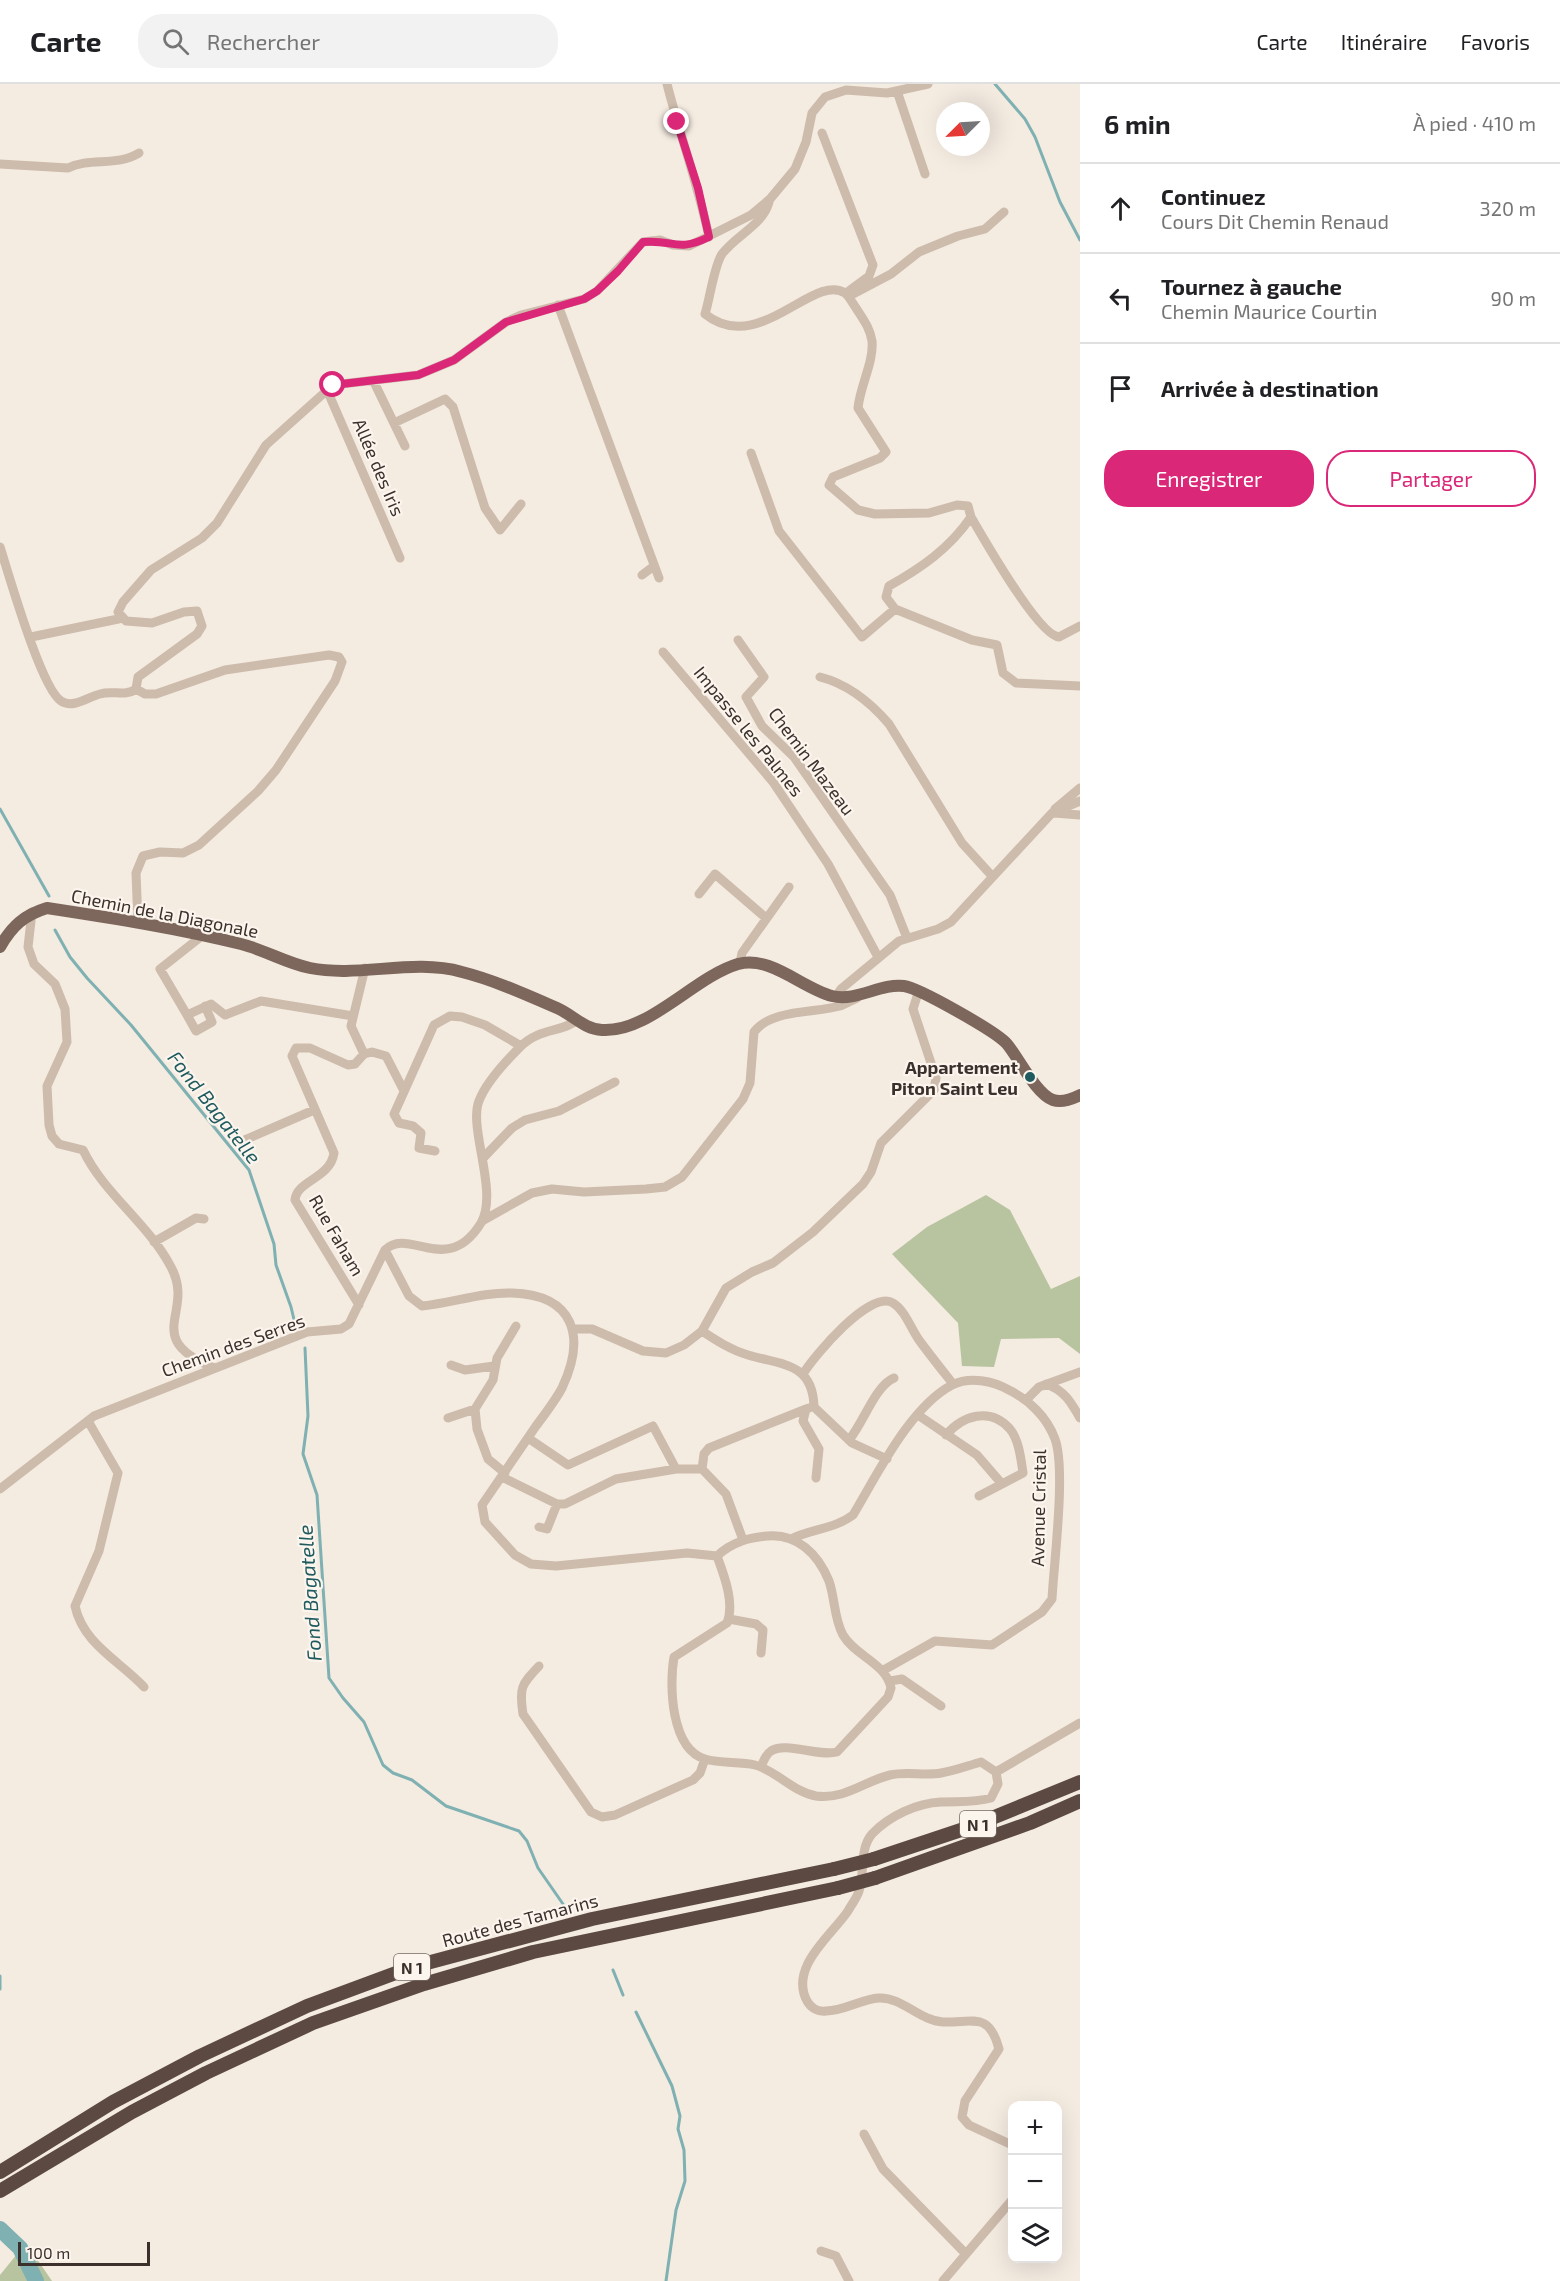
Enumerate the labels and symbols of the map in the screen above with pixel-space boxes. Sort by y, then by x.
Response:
north arrow [936,102,990,156]
route end [663,108,689,134]
route start [319,371,345,397]
street label: Allée des Iris [349,415,409,519]
street label: Impasse les Palmes [690,661,808,801]
street label: Chemin Mazeau [764,703,860,819]
street label: Chemin de la Diagonale [70,884,260,942]
water label: Fond Bagatelle [163,1046,267,1168]
place label: Appartement Piton Saint Leu [891,1056,1019,1099]
marker: Appartement Piton Saint Leu [1023,1070,1037,1084]
street label: Rue Faham [305,1190,369,1280]
street label: Chemin des Serres [158,1309,308,1381]
street label: Avenue Cristal [1026,1448,1050,1567]
water label: Fond Bagatelle [292,1524,326,1662]
road number: N 1 [960,1811,996,1837]
street label: Route des Tamarins [440,1889,600,1951]
road number: N 1 [394,1954,430,1980]
scale bar [18,2239,150,2266]

